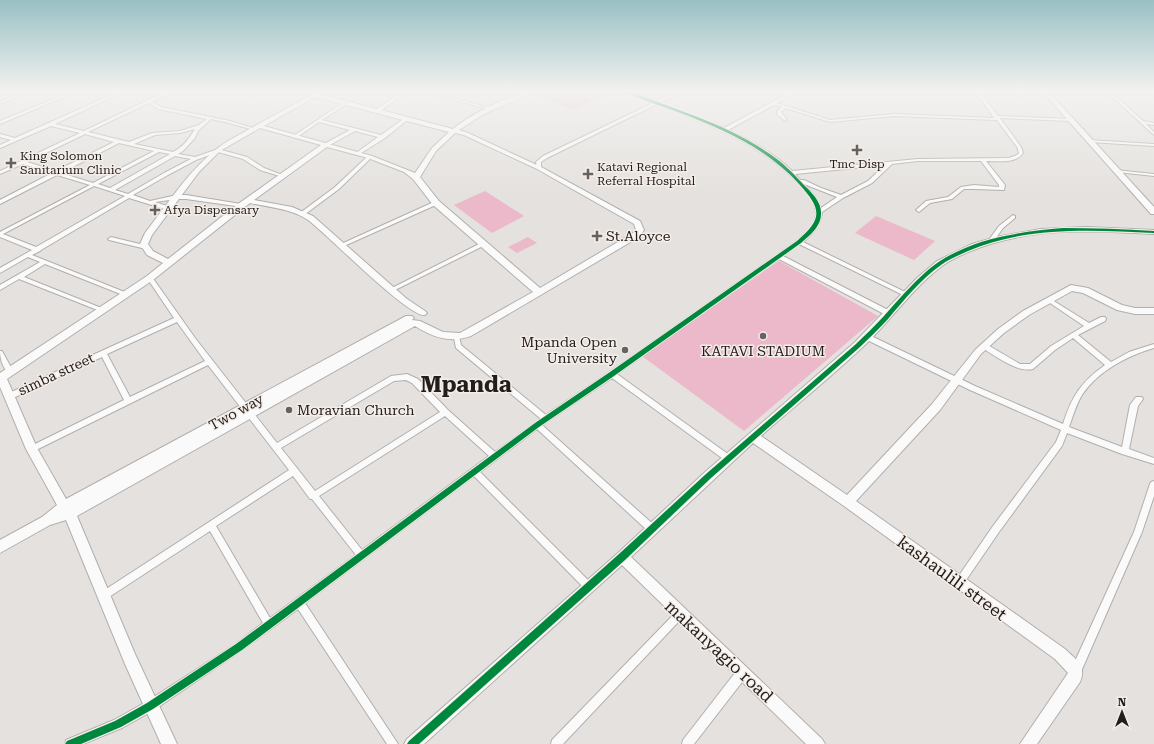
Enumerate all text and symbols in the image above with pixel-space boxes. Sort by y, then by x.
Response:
marker: Tmc Disp [851,144,863,156]
place label: King Solomon Sanitarium Clinic [20,149,121,177]
marker: King Solomon Sanitarium Clinic [5,157,17,169]
place label: Tmc Disp [829,157,885,171]
place label: Katavi Regional Referral Hospital [597,160,695,188]
marker: Katavi Regional Referral Hospital [582,168,594,180]
place label: Afya Dispensary [164,203,260,217]
marker: Afya Dispensary [149,204,161,216]
place label: St.Aloyce [606,228,671,244]
marker: St.Aloyce [591,230,603,242]
marker: KATAVI STADIUM [758,331,768,341]
place label: Mpanda Open University [521,334,618,366]
place label: KATAVI STADIUM [701,343,825,359]
marker: Mpanda Open University [620,345,630,355]
street label: simba street [16,349,96,399]
district label: Mpanda [420,372,512,397]
street label: Two way [206,390,267,433]
place label: Moravian Church [297,402,415,418]
marker: Moravian Church [284,405,294,415]
street label: kashaulili street [893,532,1011,624]
street label: makanyagio road [661,596,777,706]
north arrow [1102,692,1142,732]
text: N [1118,696,1127,709]

